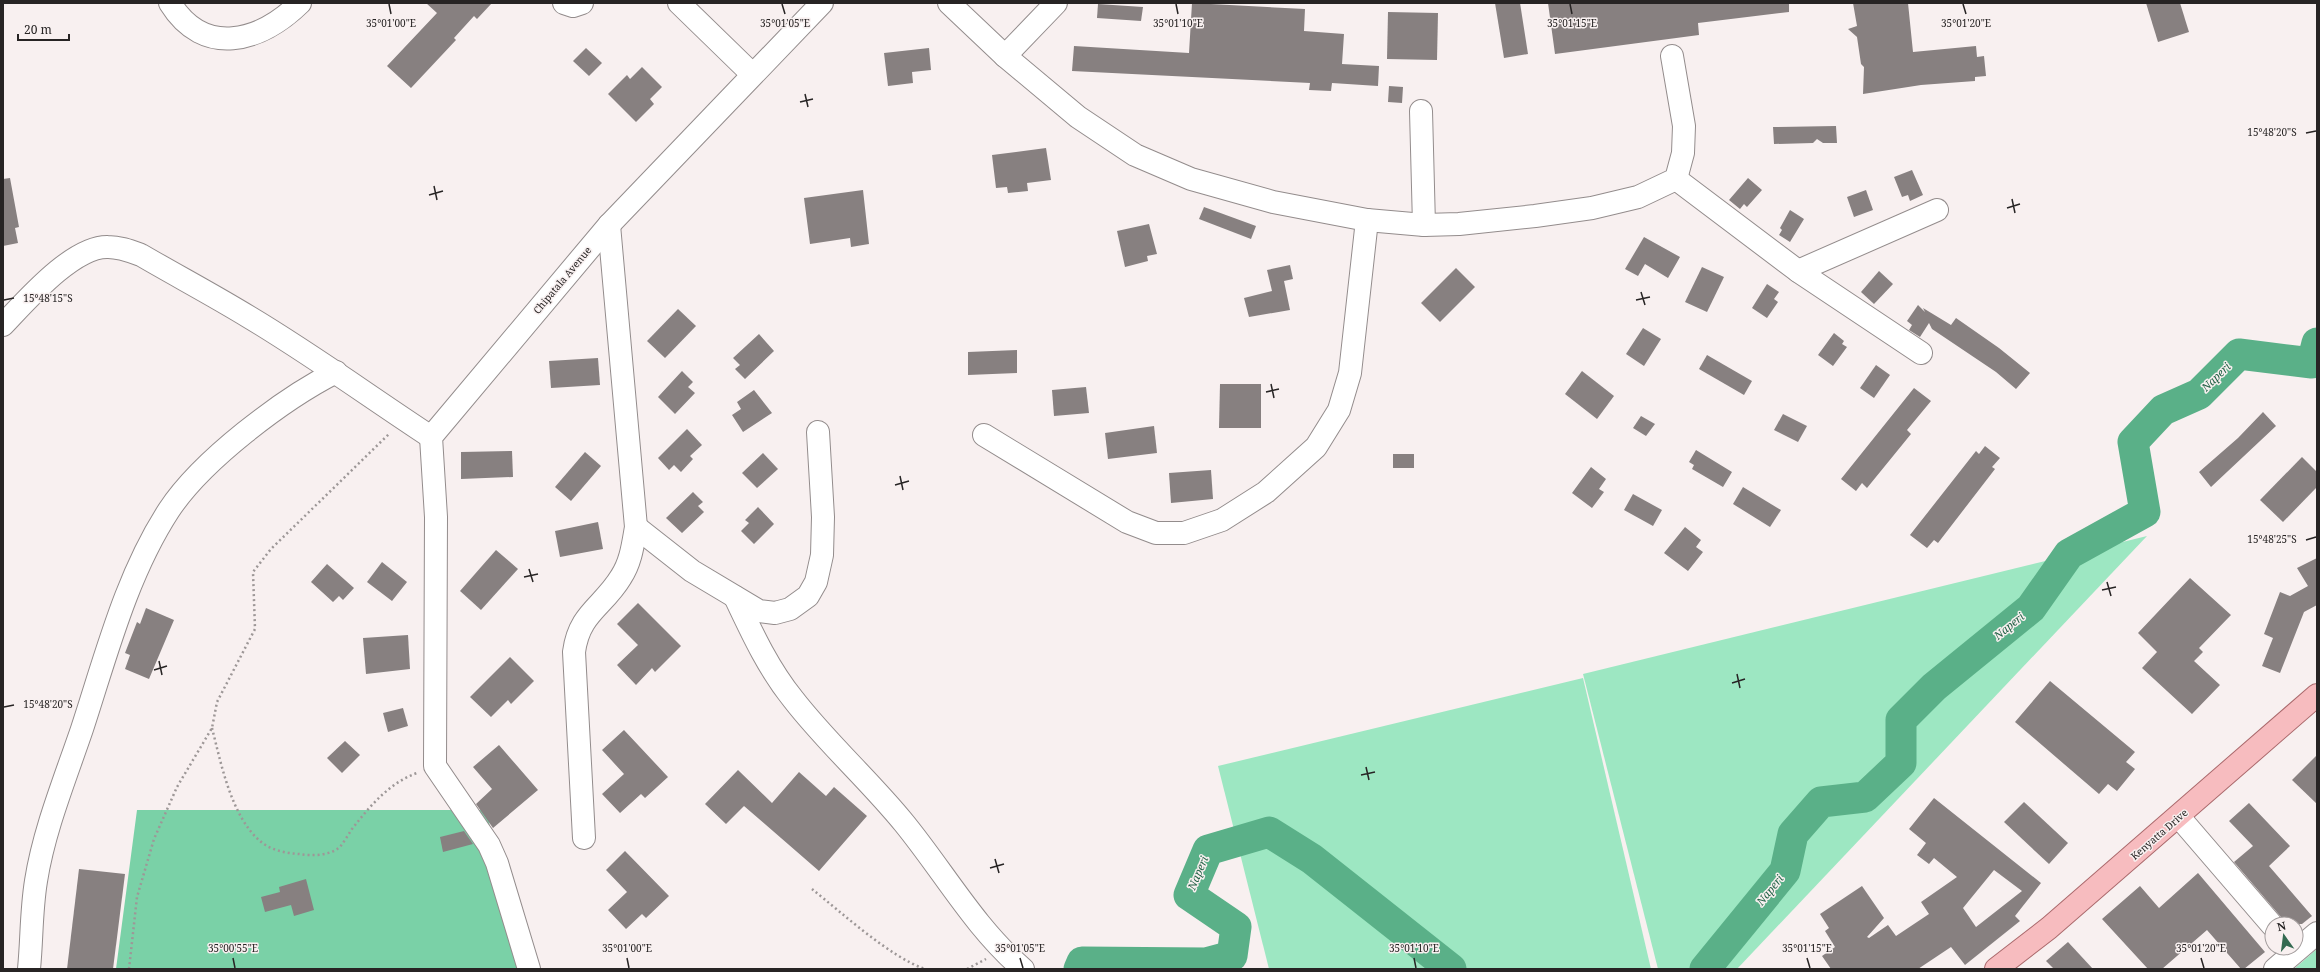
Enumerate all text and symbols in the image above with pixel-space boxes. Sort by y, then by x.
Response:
scale bar [18,16,69,42]
text: 35°01'00"E [366,16,416,30]
text: 35°01'05"E [760,16,810,30]
text: 35°01'10"E [1153,16,1203,30]
text: 35°01'15"E [1547,16,1597,30]
text: 35°01'20"E [1941,16,1991,30]
text: 20 m [24,21,52,38]
text: 15°48'20"S [2247,125,2297,139]
street label: Chipatala Avenue [530,243,594,317]
text: 15°48'15"S [23,291,73,305]
water label: Naperi [2197,359,2234,395]
text: 15°48'25"S [2247,532,2297,546]
water label: Naperi [1990,608,2028,643]
text: 15°48'20"S [23,697,73,711]
street label: Kenyatta Drive [2128,805,2190,863]
water label: Naperi [1183,853,1212,893]
water label: Naperi [1752,871,1787,909]
north arrow [2264,916,2304,956]
text: N [2275,917,2288,934]
text: 35°00'55"E [208,941,258,955]
text: 35°01'00"E [602,941,652,955]
text: 35°01'05"E [995,941,1045,955]
text: 35°01'10"E [1389,941,1439,955]
text: 35°01'15"E [1782,941,1832,955]
text: 35°01'20"E [2176,941,2226,955]

